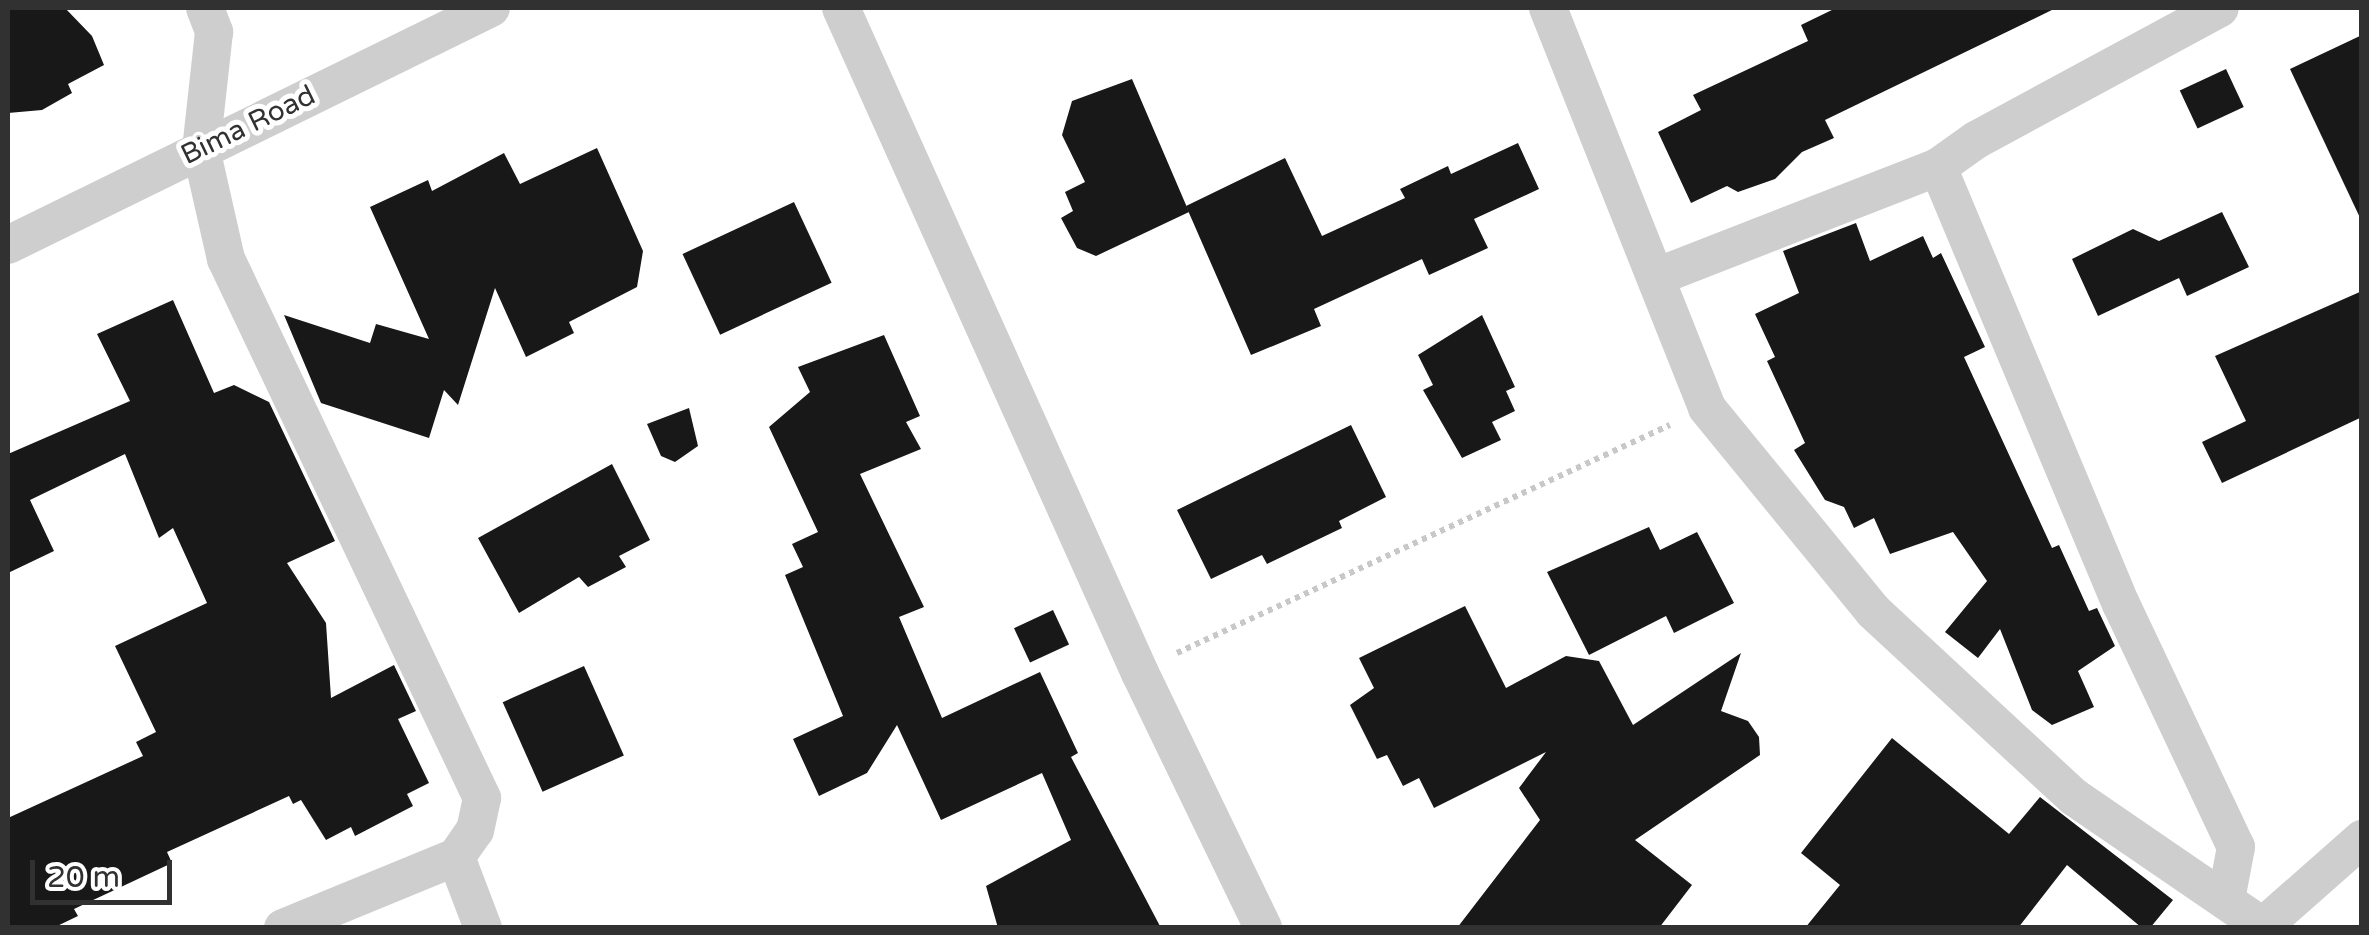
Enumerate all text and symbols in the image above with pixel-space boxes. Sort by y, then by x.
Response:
street label: Bima Road [175,78,321,172]
scale bar [35,840,178,902]
text: 20 m [47,859,120,896]

